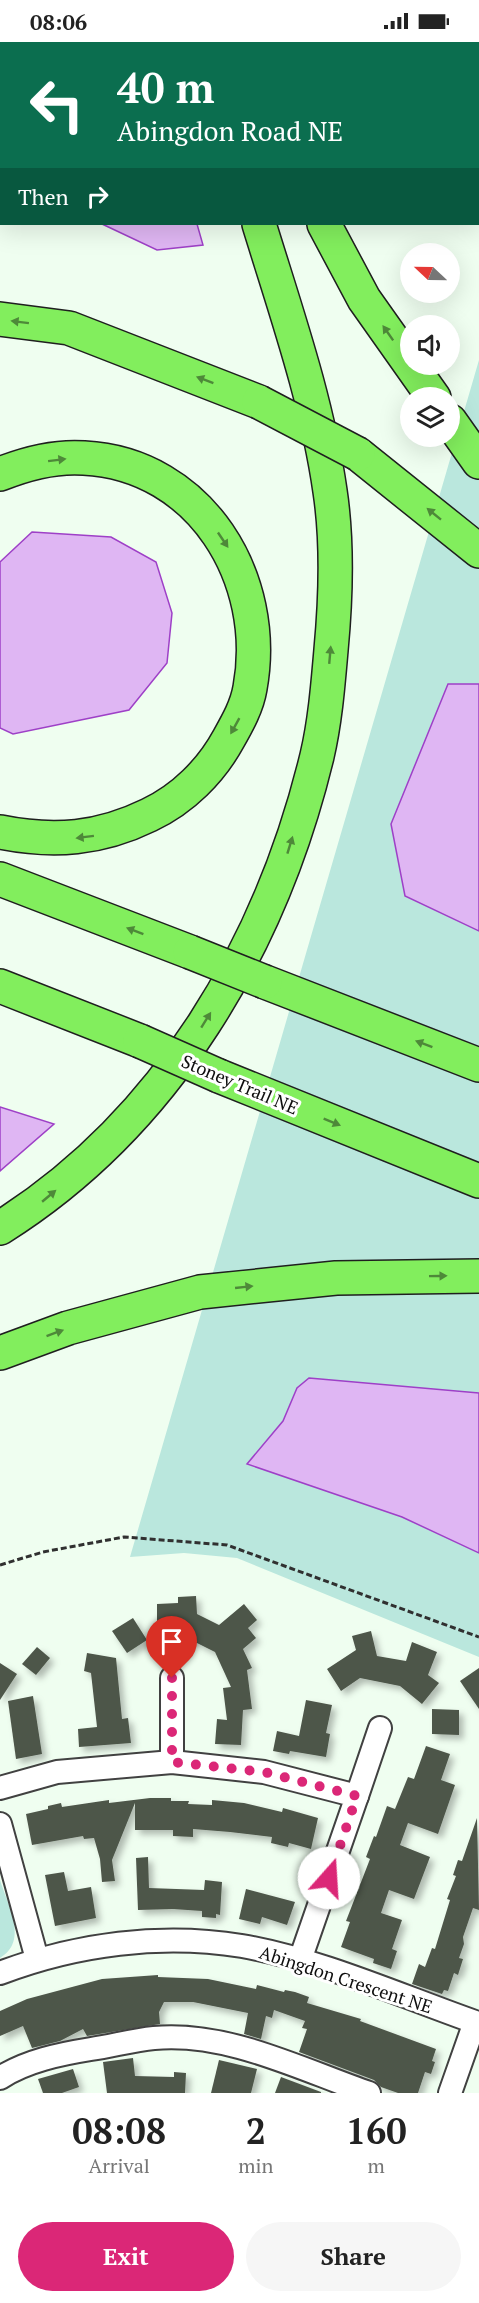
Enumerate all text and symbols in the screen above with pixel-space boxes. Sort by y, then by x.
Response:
text: 08:06 [30,7,87,36]
text: 40 m [117,59,215,115]
icon: left [18,66,96,144]
text: Abingdon Road NE [117,113,343,149]
icon: right [81,180,114,213]
text: Then [18,182,69,211]
north arrow [400,243,460,303]
map controls [400,243,460,447]
button: sound [400,315,460,375]
one-way arrow [10,317,29,327]
one-way arrow [382,325,394,341]
one-way arrow [195,375,213,385]
button: layers [400,387,460,447]
one-way arrow [47,456,66,465]
one-way arrow [426,507,442,520]
one-way arrow [217,532,228,548]
one-way arrow [325,646,335,665]
one-way arrow [230,717,240,734]
one-way arrow [76,832,95,842]
one-way arrow [286,836,295,854]
one-way arrow [126,926,144,935]
one-way arrow [201,1012,212,1029]
one-way arrow [415,1038,433,1048]
street label: Stoney Trail NE [178,1049,302,1119]
one-way arrow [323,1117,341,1127]
one-way arrow [41,1190,56,1203]
one-way arrow [429,1271,448,1280]
one-way arrow [235,1282,254,1292]
one-way arrow [46,1328,64,1338]
pin [146,1616,197,1678]
icon: arrive [155,1625,188,1658]
position arrow [297,1846,361,1910]
street label: Abingdon Crescent NE [256,1940,436,2018]
text: 08:08 [72,2107,166,2154]
text: 2 [246,2107,266,2154]
text: 160 [346,2107,407,2154]
text: Arrival [88,2152,150,2179]
text: min [238,2152,273,2179]
text: m [368,2152,385,2179]
button: Exit [18,2222,234,2291]
button: Share [246,2222,461,2291]

